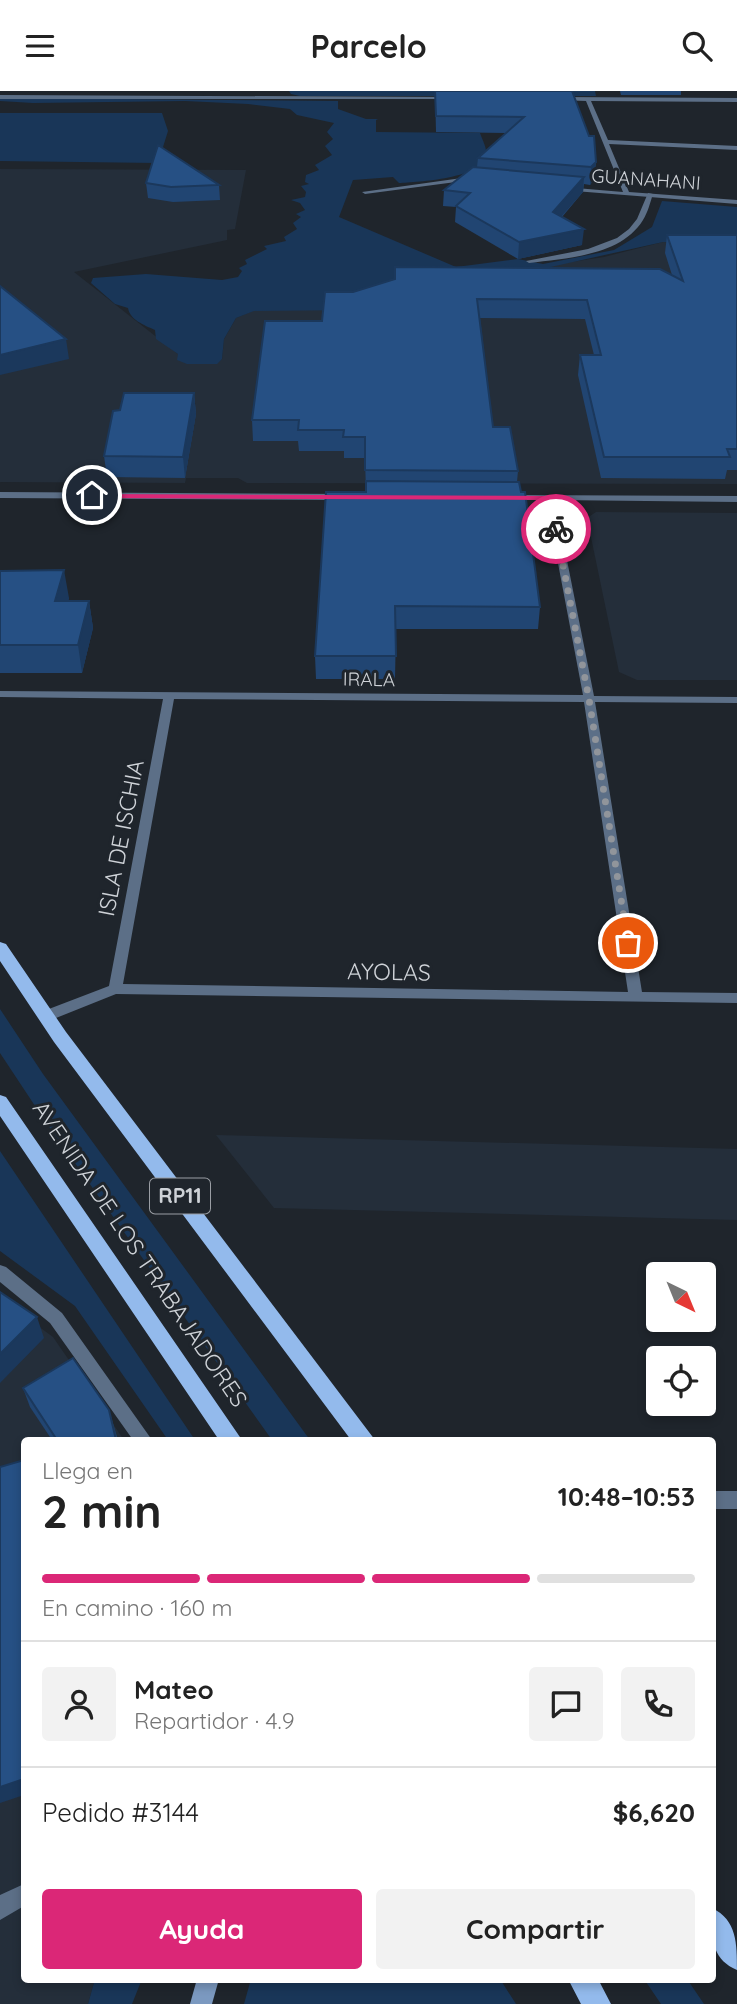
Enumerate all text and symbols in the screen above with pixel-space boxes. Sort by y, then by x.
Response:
text: Parcelo [310,26,427,66]
icon: menu [21,27,59,65]
icon: search [678,27,716,65]
street label: GUANAHANI [591,163,701,195]
pin [62,465,122,525]
icon: home [73,476,111,514]
courier [521,494,591,564]
icon: bike [537,510,575,548]
street label: IRALA [343,667,395,691]
street label: ISLA DE ISCHIA [91,757,150,919]
pin [598,913,658,973]
icon: bag [609,924,647,962]
street label: AYOLAS [347,956,431,987]
street label: AVENIDA DE LOS TRABAJADORES [27,1095,254,1412]
road number: RP11 [150,1179,210,1213]
north arrow [646,1262,716,1332]
map controls [646,1262,716,1416]
button: locate [646,1346,716,1416]
text: Llega en [42,1456,133,1485]
text: 10:48–10:53 [558,1480,695,1513]
text: 2 min [42,1482,162,1540]
text: En camino · 160 m [42,1593,232,1622]
button: person [42,1667,116,1741]
button: chat [529,1667,603,1741]
button: phone [621,1667,695,1741]
text: Mateo [134,1673,214,1706]
text: Repartidor · 4.9 [134,1706,295,1735]
text: Pedido #3144 [42,1796,199,1829]
text: $6,620 [613,1796,695,1829]
button: Ayuda [42,1889,362,1969]
button: Compartir [376,1889,695,1969]

